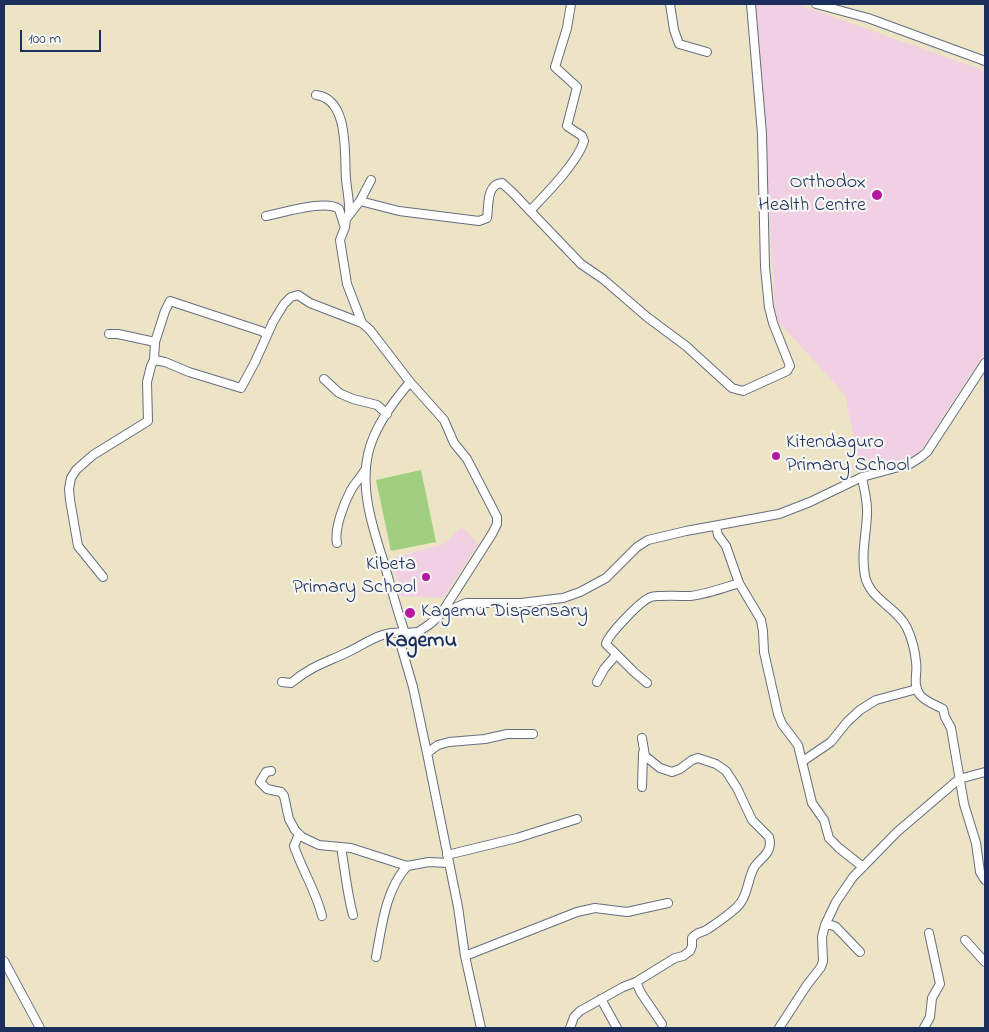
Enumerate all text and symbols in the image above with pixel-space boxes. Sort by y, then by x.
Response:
scale bar [22,20,104,52]
text: 100 m [28,28,61,50]
place label: Orthodox Health Centre [758,172,866,219]
marker: Orthodox Health Centre [870,188,884,202]
place label: Kitendaguro Primary School [786,432,910,479]
marker: Kitendaguro Primary School [770,450,782,462]
place label: Kibeta Primary School [292,554,416,601]
marker: Kibeta Primary School [420,571,432,583]
place label: Kagemu Dispensary [421,601,588,625]
marker: Kagemu Dispensary [403,606,417,620]
district label: Kagemu [385,629,457,655]

